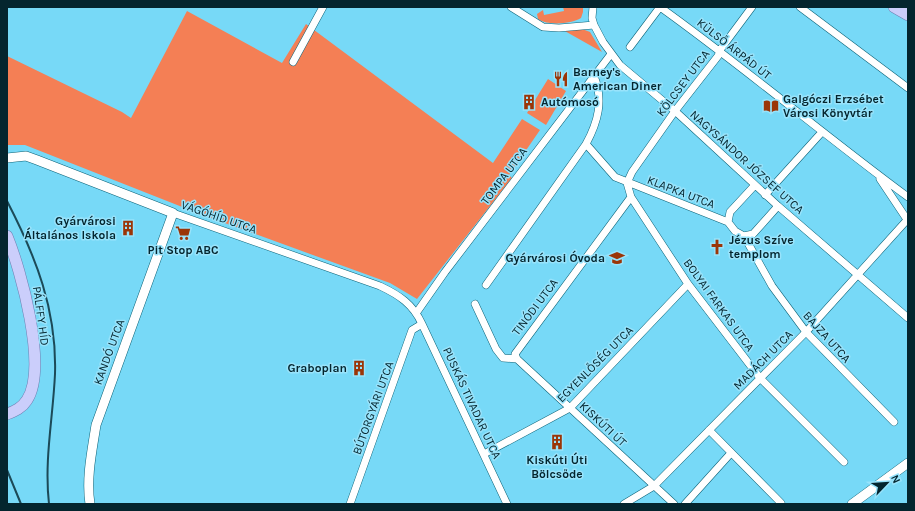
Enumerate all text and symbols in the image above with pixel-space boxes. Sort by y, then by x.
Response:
street label: KÜLSŐ ÁRPÁD ÚT [694,15,775,82]
street label: KÖLCSEY UTCA [653,47,713,119]
place label: Barney's American Diner [573,65,662,93]
restaurant icon: Barney's American Diner [552,70,570,88]
place label: Galgóczi Erzsébet Városi Könyvtár [783,92,884,120]
building icon: Autómosó [520,93,538,111]
place label: Autómosó [541,95,599,109]
library icon: Galgóczi Erzsébet Városi Könyvtár [762,97,780,115]
street label: NAGYSÁNDOR JÓZSEF UTCA [687,106,808,217]
street label: TOMPA UTCA [478,145,530,207]
street label: KLAPKA UTCA [645,173,717,211]
street label: VÁGÓHÍD UTCA [179,197,259,237]
place label: Gyárvárosi Általános Iskola [24,214,116,242]
building icon: Gyárvárosi Általános Iskola [119,219,137,237]
supermarket icon: Pit Stop ABC [174,224,192,242]
place label: Jézus Szíve templom [729,233,794,261]
church icon: Jézus Szíve templom [708,238,726,256]
place label: Pit Stop ABC [147,243,219,257]
school or university icon: Gyárvárosi Óvoda [608,249,626,267]
place label: Gyárvárosi Óvoda [505,250,605,265]
street label: BOLYAI FARKAS UTCA [681,256,757,354]
street label: TINÓDI UTCA [508,275,561,338]
street label: PÁLFFY HÍD [30,285,53,347]
street label: BAJZA UTCA [800,308,854,366]
street label: KANDÓ UTCA [90,317,127,387]
street label: EGYENLŐSÉG UTCA [553,322,636,405]
street label: MADÁCH UTCA [730,327,796,393]
street label: PUSKÁS TIVADAR UTCA [440,344,505,461]
street label: BÚTORGYÁRI UTCA [349,359,396,457]
building icon: Graboplan [350,359,368,377]
place label: Graboplan [288,361,347,375]
street label: KISKÚTI ÚT [577,398,630,449]
building icon: Kiskúti Úti Bölcsőde [548,433,566,451]
place label: Kiskúti Úti Bölcsőde [526,452,588,481]
north arrow [867,463,907,503]
text: N [888,473,903,485]

